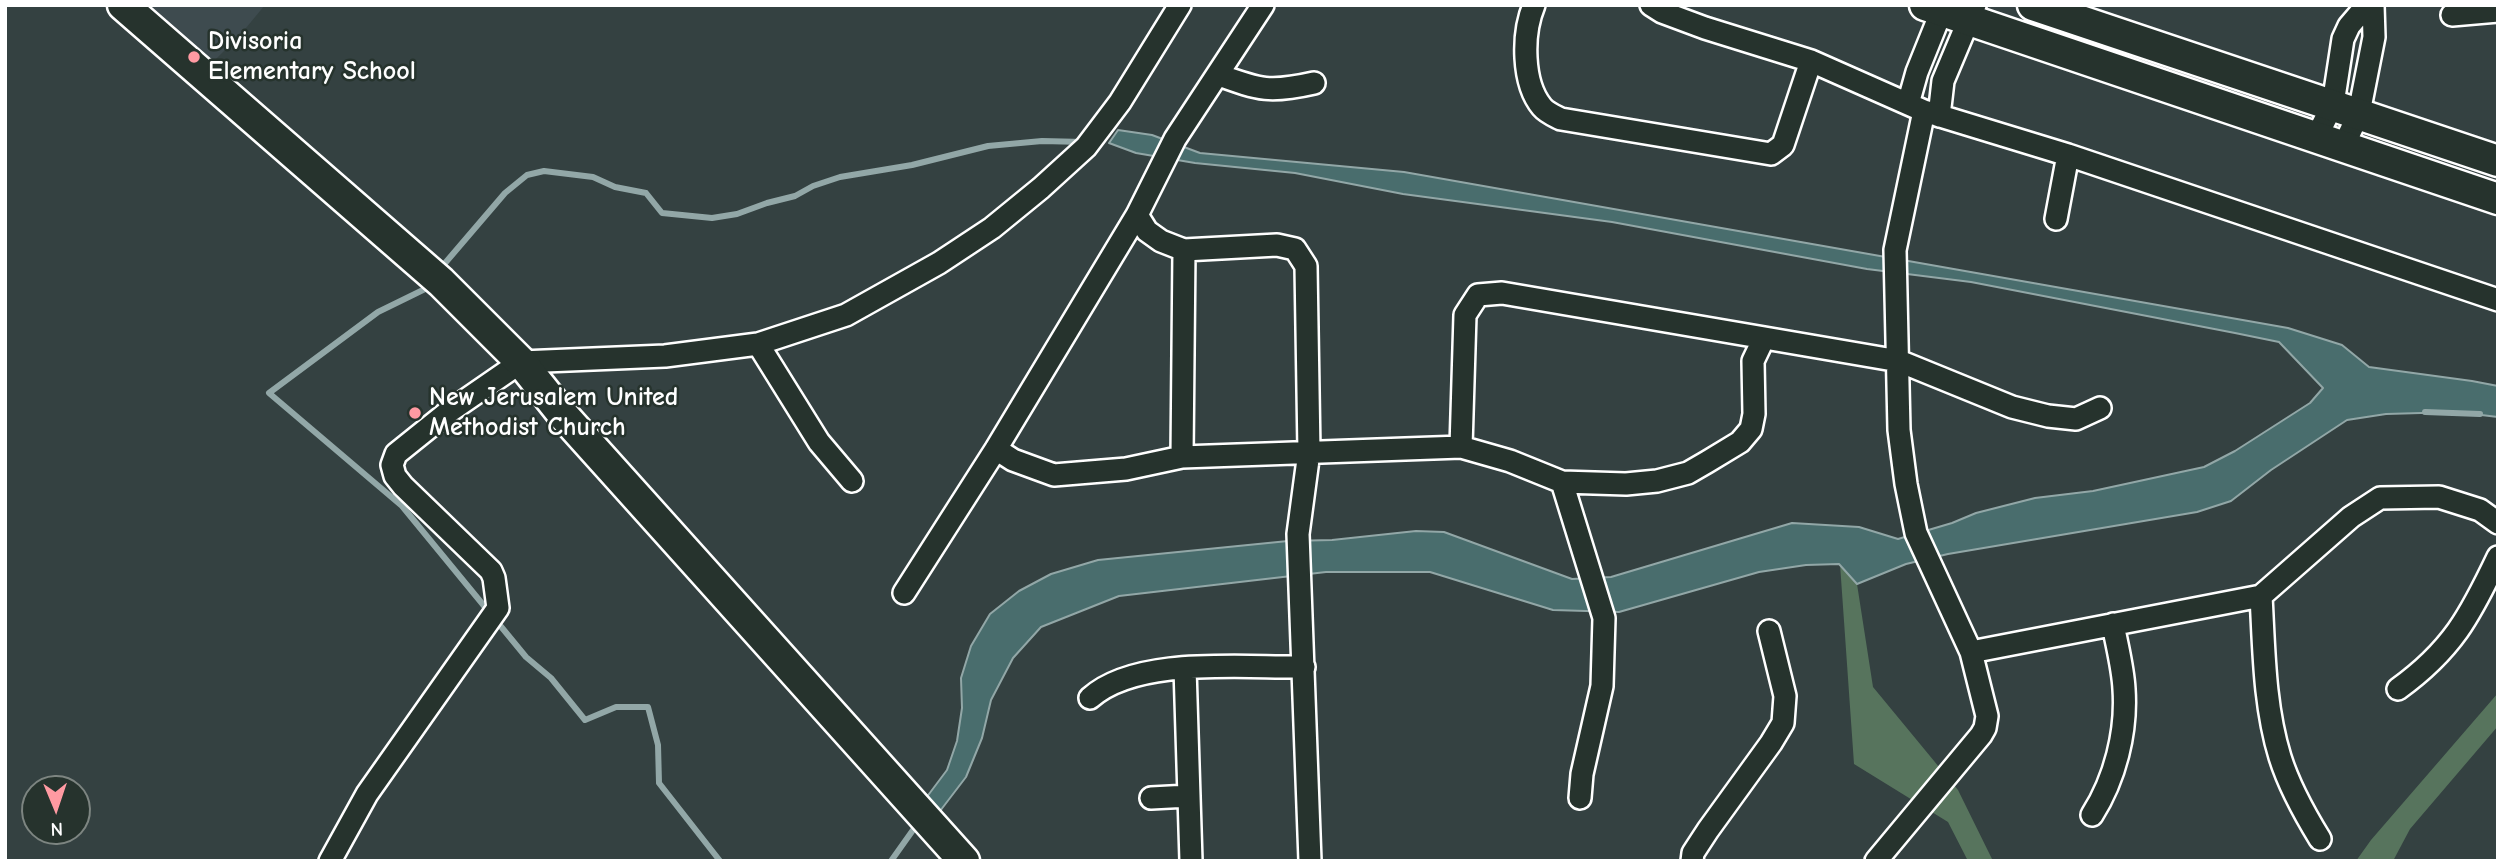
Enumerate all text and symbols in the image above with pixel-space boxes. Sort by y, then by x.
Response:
place label: Divisoria Elementary School [208,26,416,88]
marker: Divisoria Elementary School [186,49,202,65]
place label: New Jerusalem United Methodist Church [429,382,678,444]
marker: New Jerusalem United Methodist Church [407,405,423,421]
north arrow [21,775,91,845]
text: N [50,818,63,840]

